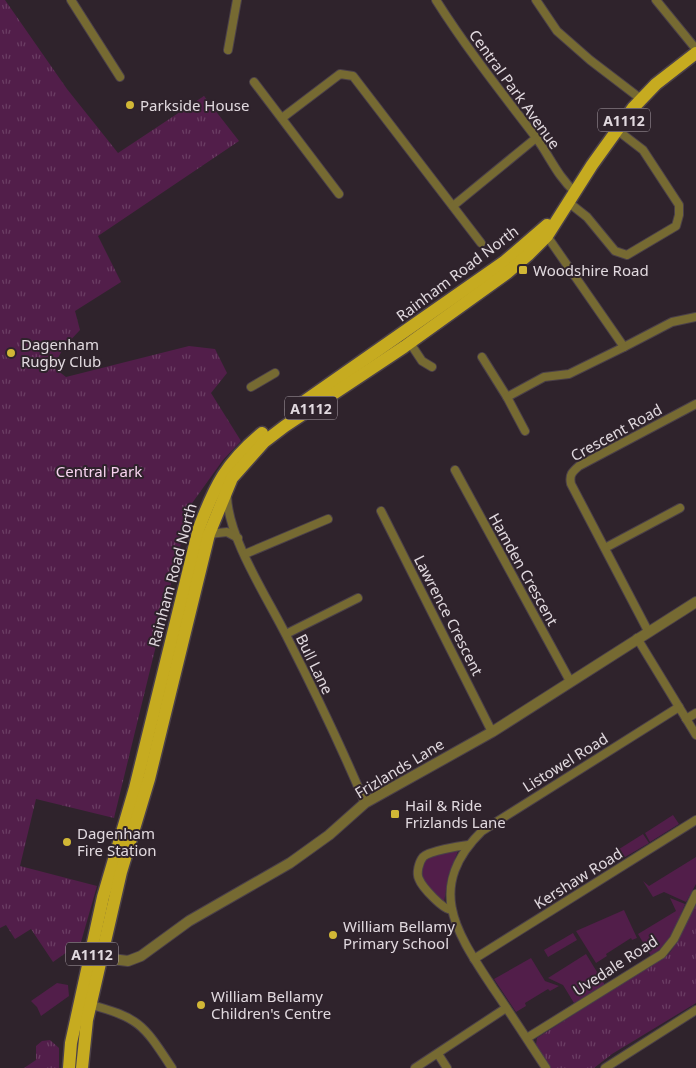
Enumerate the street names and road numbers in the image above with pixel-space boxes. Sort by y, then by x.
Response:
street label: Central Park Avenue [465,25,565,153]
road number: A1112 [598,108,650,132]
street label: Rainham Road North [392,221,522,325]
road number: A1112 [285,396,337,419]
street label: Crescent Road [567,399,665,465]
street label: Rainham Road North [143,501,201,649]
street label: Hamden Crescent [485,509,564,629]
street label: Lawrence Crescent [410,551,488,679]
street label: Bull Lane [292,631,338,697]
street label: Listowel Road [518,728,612,796]
street label: Frizlands Lane [351,733,447,803]
street label: Kershaw Road [530,843,626,913]
street label: Uvedale Road [569,930,661,1000]
road number: A1112 [66,942,118,966]

